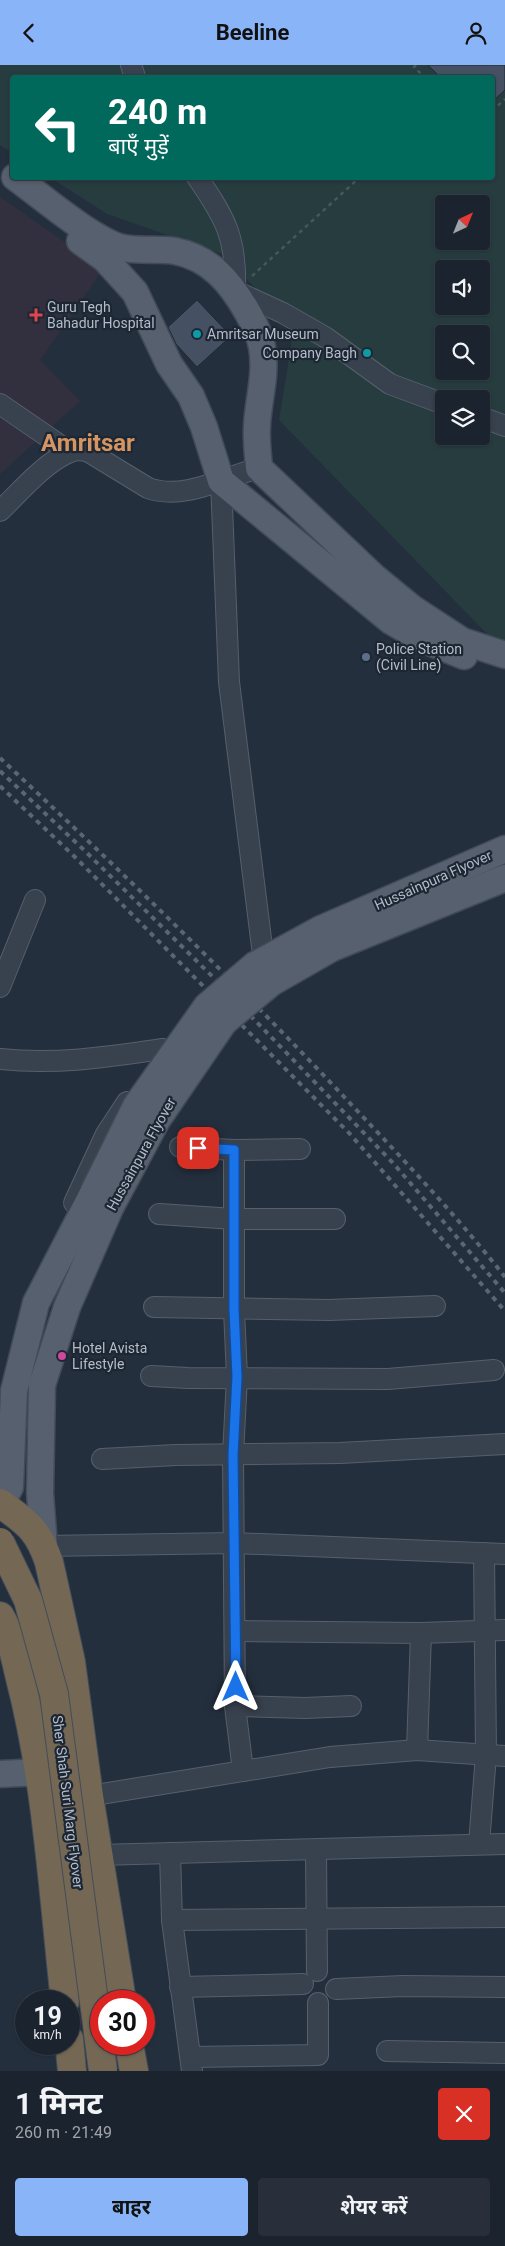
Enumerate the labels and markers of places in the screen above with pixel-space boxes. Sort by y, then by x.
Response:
place label: Guru Tegh Bahadur Hospital [47,299,155,331]
marker: Guru Tegh Bahadur Hospital [29,308,43,322]
place label: Amritsar Museum [207,326,319,342]
marker: Amritsar Museum [191,328,203,340]
place label: Company Bagh [262,345,357,361]
marker: Company Bagh [361,347,373,359]
place label: Police Station (Civil Line) [376,641,462,674]
marker: Police Station (Civil Line) [360,651,372,663]
pin [177,1127,219,1169]
place label: Hotel Avista Lifestyle [72,1340,147,1372]
marker: Hotel Avista Lifestyle [56,1350,68,1362]

